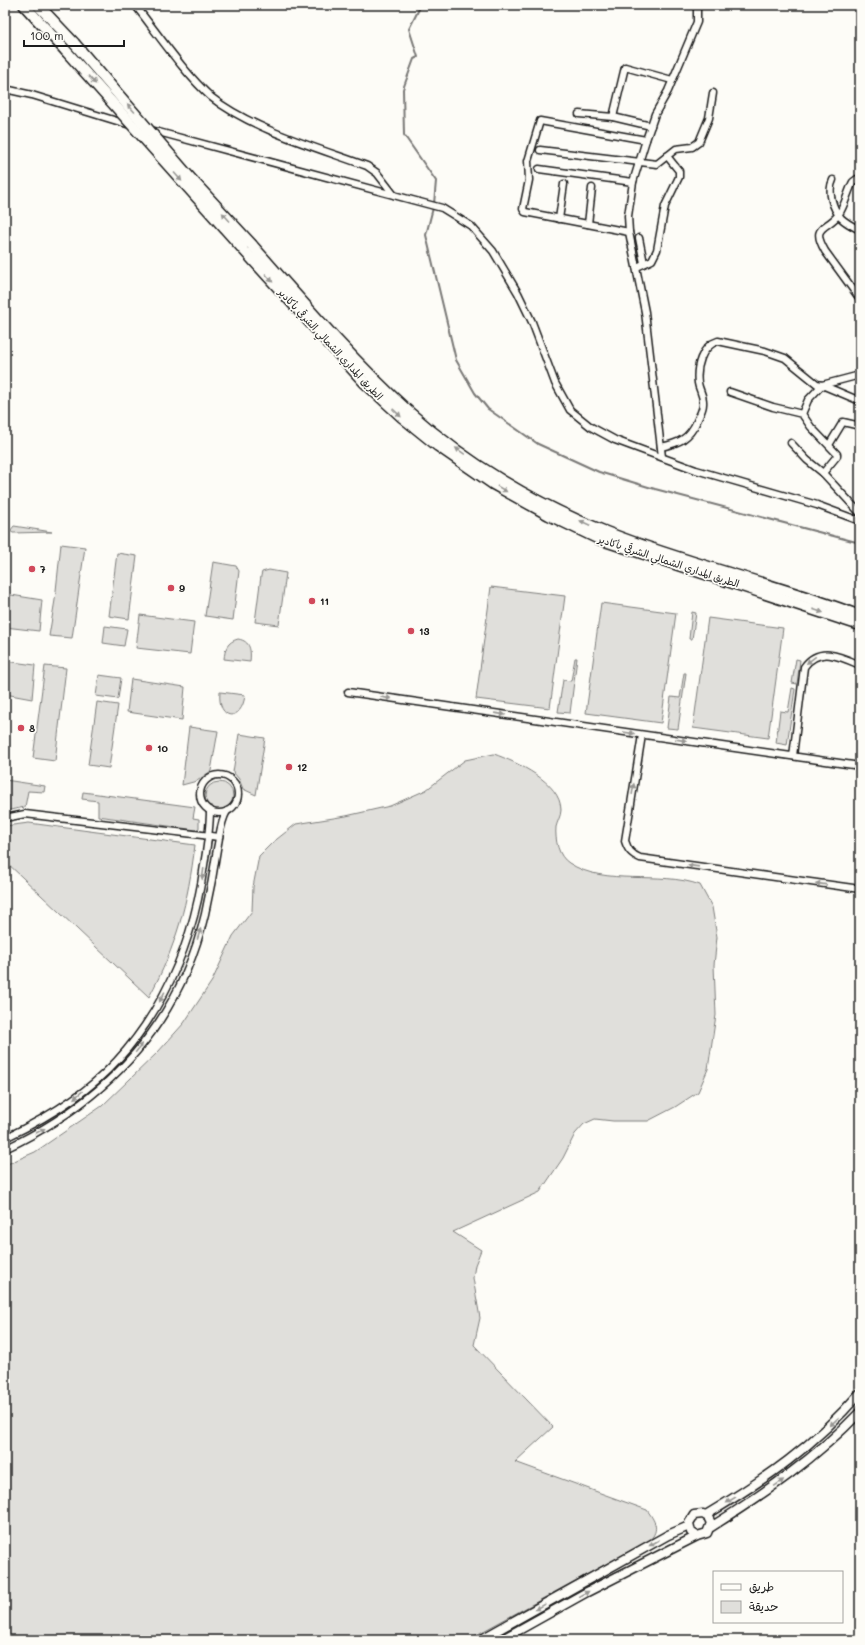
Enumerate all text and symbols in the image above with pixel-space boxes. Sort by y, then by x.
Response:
scale bar [24,22,124,48]
text: 100 m [30,27,64,43]
one-way arrow [87,75,96,85]
one-way arrow [126,103,135,114]
one-way arrow [174,171,183,182]
one-way arrow [221,211,230,222]
one-way arrow [264,273,274,283]
street label: الطريق المداري الشمالي الشرقي بأكادير [273,285,386,405]
one-way arrow [392,408,402,417]
one-way arrow [455,447,465,455]
one-way arrow [497,485,507,493]
one-way arrow [578,519,590,525]
street label: الطريق المداري الشمالي الشرقي بأكادير [595,531,741,593]
place label: 7 [40,562,46,576]
marker: 7 [27,564,37,574]
place label: 9 [179,581,185,595]
marker: 9 [166,583,176,593]
place label: 11 [320,594,329,608]
marker: 11 [307,596,317,606]
one-way arrow [813,608,825,614]
place label: 13 [419,624,429,638]
marker: 13 [406,626,416,636]
one-way arrow [806,656,816,664]
one-way arrow [380,695,392,701]
one-way arrow [494,711,506,717]
place label: 8 [29,721,35,735]
marker: 8 [16,723,26,733]
one-way arrow [623,730,635,736]
one-way arrow [675,737,687,743]
place label: 10 [157,741,168,755]
marker: 10 [144,743,154,753]
place label: 12 [297,760,307,774]
marker: 12 [284,762,294,772]
one-way arrow [630,783,636,795]
one-way arrow [687,863,699,869]
one-way arrow [200,868,206,880]
one-way arrow [815,881,827,887]
one-way arrow [196,928,202,940]
one-way arrow [159,991,166,1003]
one-way arrow [134,1043,143,1054]
one-way arrow [73,1090,84,1099]
one-way arrow [34,1128,46,1134]
one-way arrow [829,1417,839,1426]
one-way arrow [774,1479,784,1487]
one-way arrow [726,1496,736,1504]
one-way arrow [648,1540,660,1547]
legend [713,1571,843,1623]
text: طريق [749,1578,774,1594]
one-way arrow [578,1590,589,1597]
text: حديقة [749,1598,778,1614]
one-way arrow [535,1604,546,1610]

